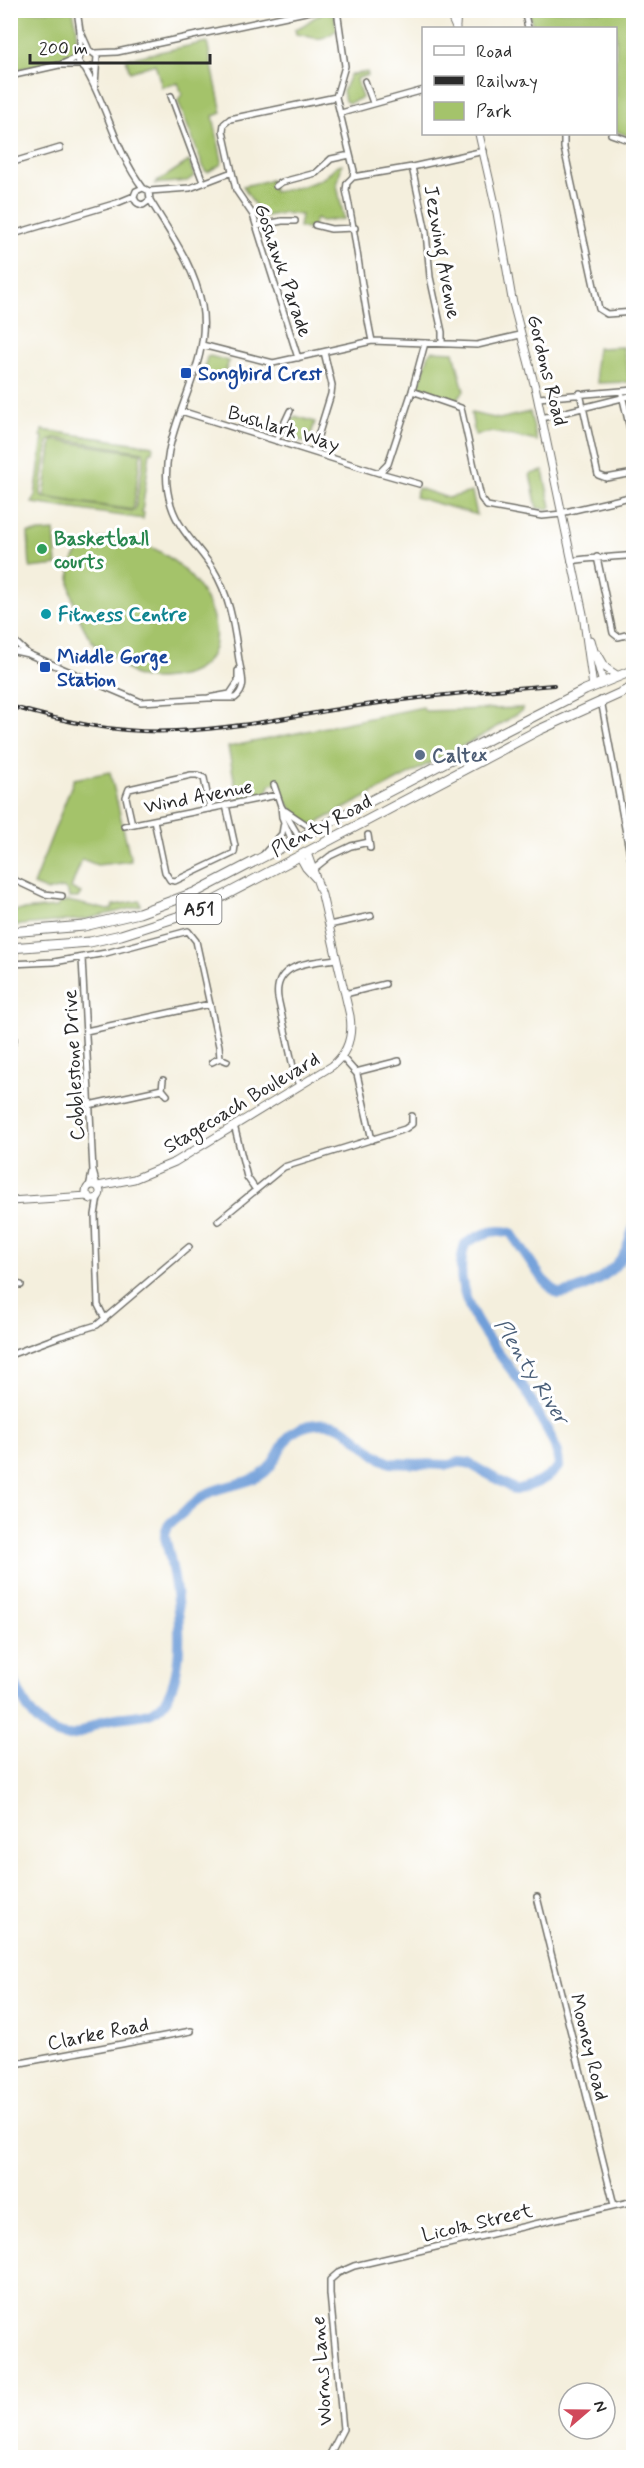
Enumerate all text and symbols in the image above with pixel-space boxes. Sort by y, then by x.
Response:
scale bar [30,27,210,65]
legend [422,27,617,135]
text: 200 m [39,37,88,61]
text: Road [476,40,512,64]
text: Railway [476,70,538,94]
text: Park [476,100,512,124]
street label: Jezwing Avenue [415,183,467,322]
street label: Goshawk Parade [247,200,318,341]
street label: Gordons Road [520,312,573,429]
place label: Songbird Crest [198,361,322,390]
marker: Songbird Crest [179,366,193,380]
street label: Bushlark Way [224,400,343,459]
place label: Basketball courts [54,526,149,576]
marker: Basketball courts [35,542,49,556]
place label: Fitness Centre [58,602,187,629]
marker: Fitness Centre [39,607,53,621]
place label: Middle Gorge Station [57,644,169,694]
marker: Middle Gorge Station [38,660,52,674]
place label: Caltex [432,743,488,770]
marker: Caltex [413,748,427,762]
street label: Wind Avenue [142,774,255,821]
street label: Plenty Road [267,788,377,864]
road number: A51 [176,894,222,924]
street label: Cobblestone Drive [57,988,92,1141]
street label: Stagecoach Boulevard [159,1046,325,1162]
water label: Plenty River [488,1313,576,1432]
street label: Mooney Road [562,1991,615,2104]
street label: Clarke Road [45,2011,151,2058]
street label: Licola Street [419,2198,536,2249]
street label: Worns Lane [305,2315,340,2427]
north arrow [557,2381,617,2441]
text: N [588,2398,611,2415]

